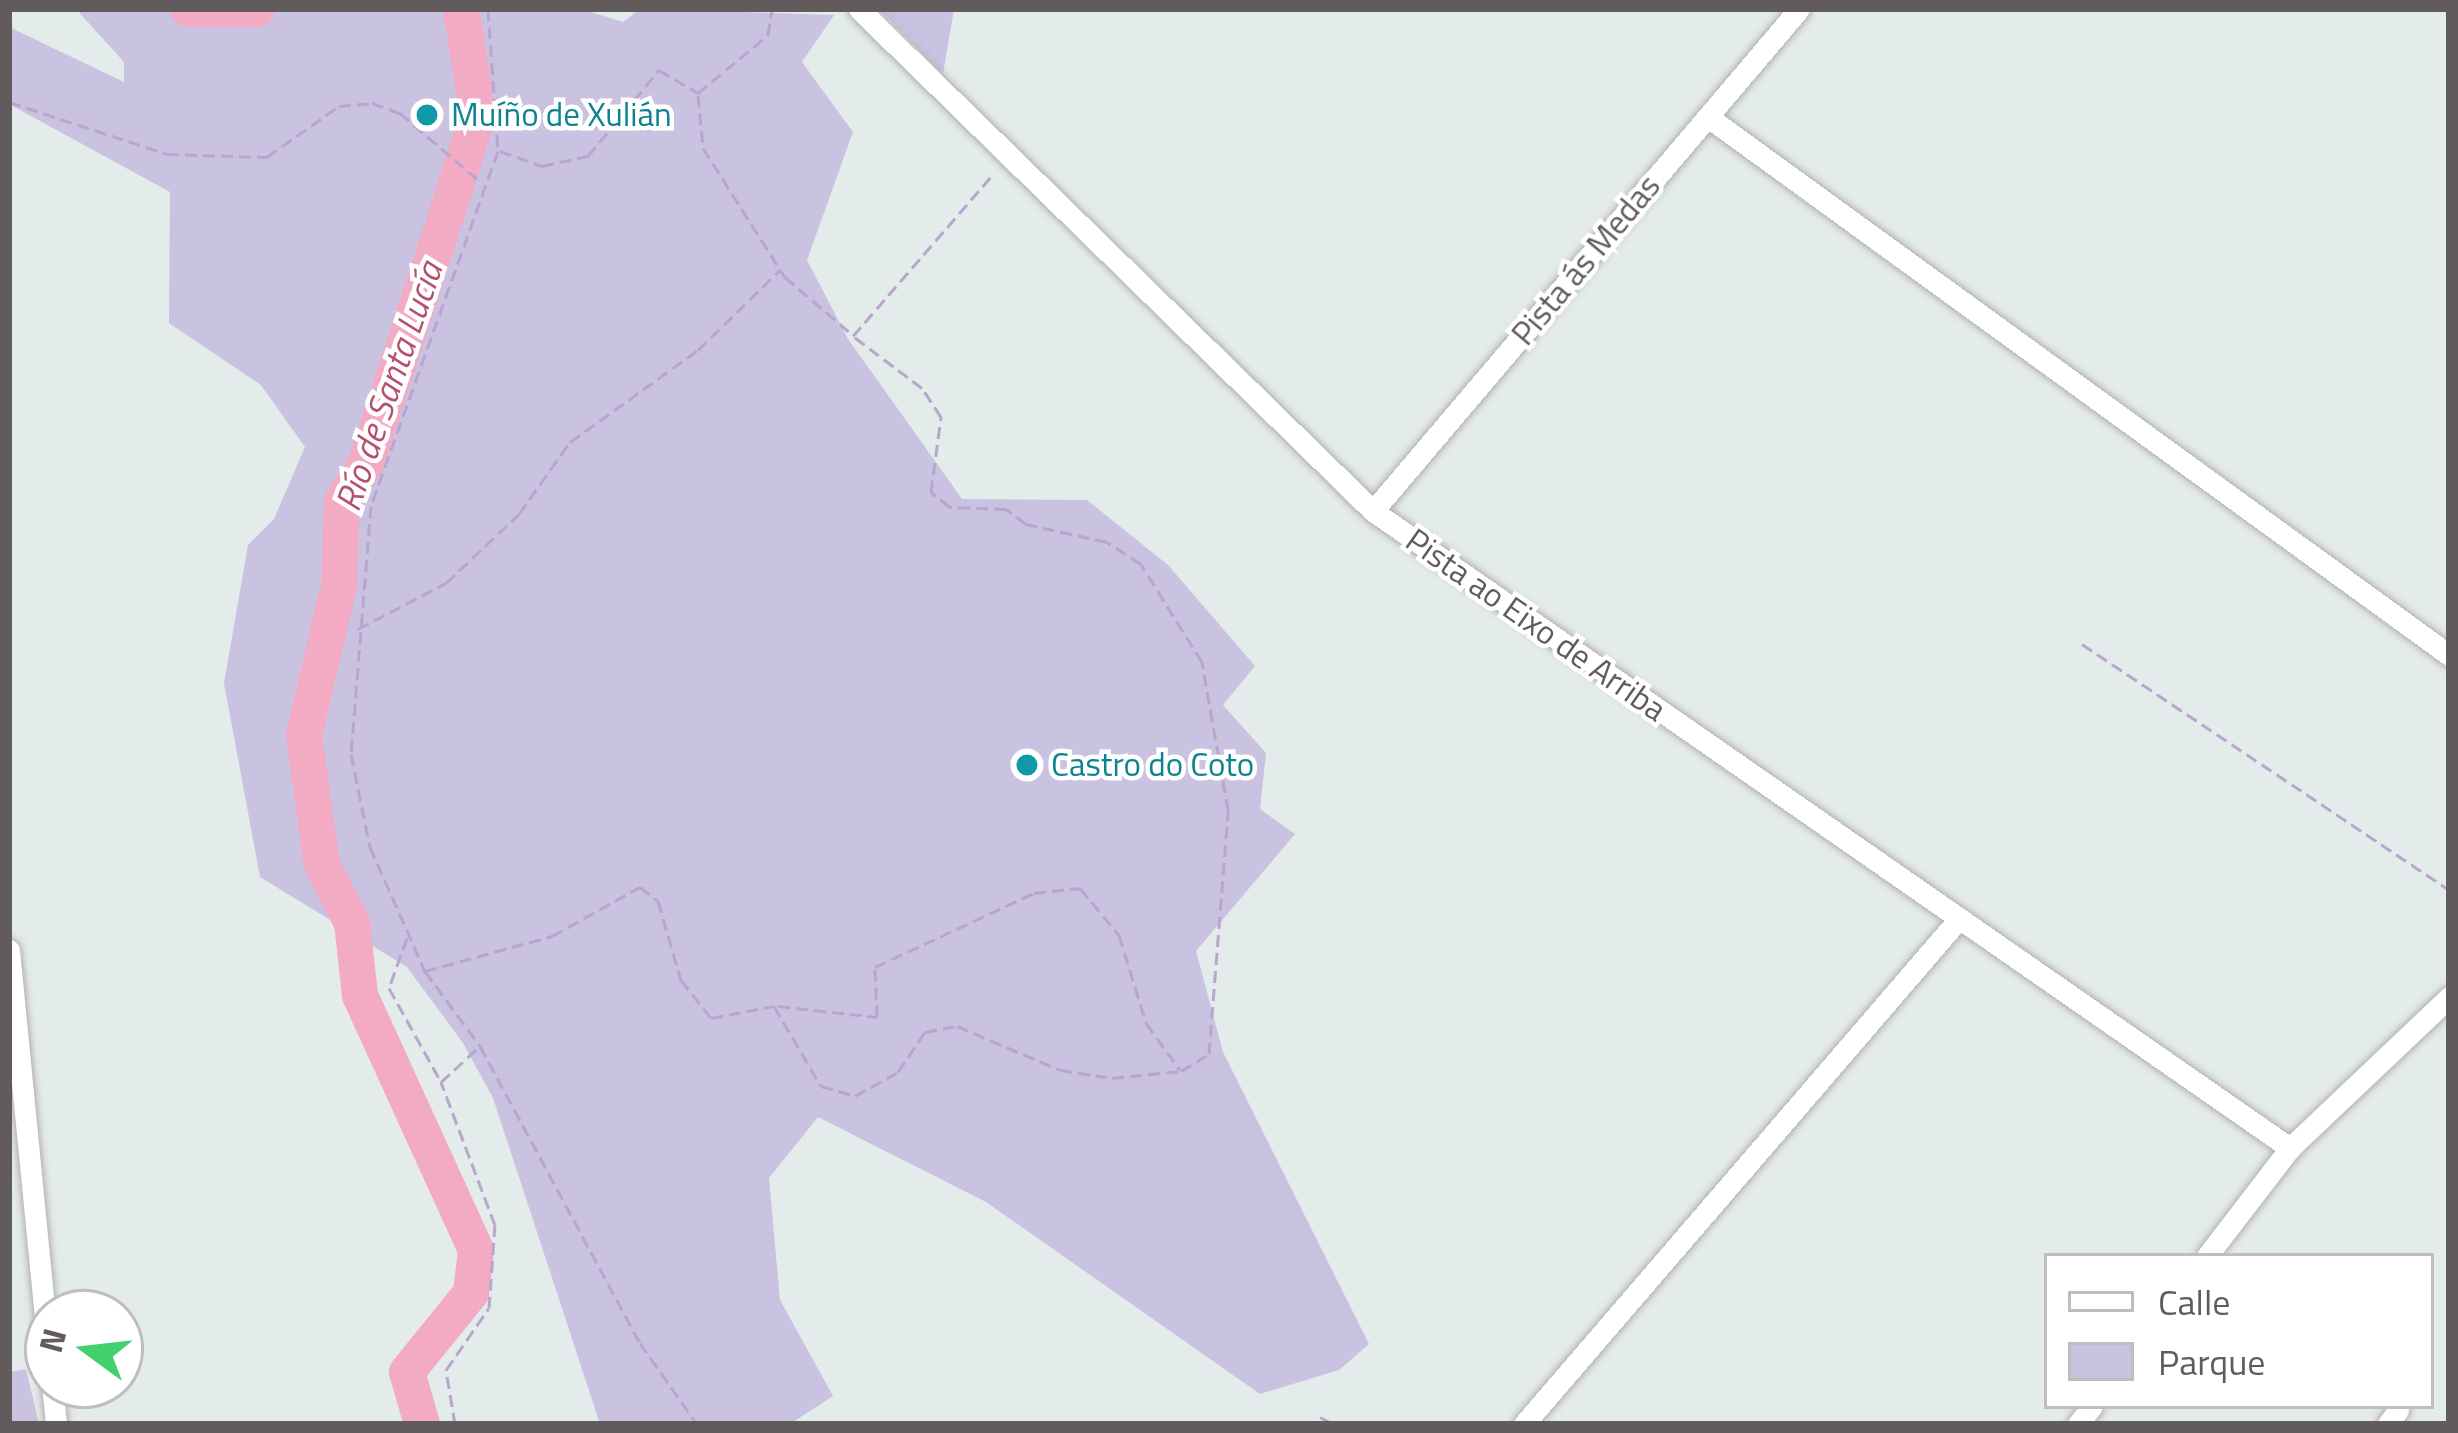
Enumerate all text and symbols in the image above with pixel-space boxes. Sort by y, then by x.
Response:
place label: Muíño de Xulián [451,95,672,135]
marker: Muíño de Xulián [414,102,440,128]
street label: Pista ás Medas [1503,167,1669,353]
water label: Río de Santa Lucía [325,256,451,516]
street label: Pista ao Eixo de Arriba [1398,520,1674,730]
place label: Castro do Coto [1051,745,1254,785]
marker: Castro do Coto [1014,752,1040,778]
legend [2044,1253,2434,1409]
text: Calle [2158,1274,2230,1329]
north arrow [24,1289,144,1409]
text: N [25,1323,79,1358]
text: Parque [2158,1334,2265,1389]

